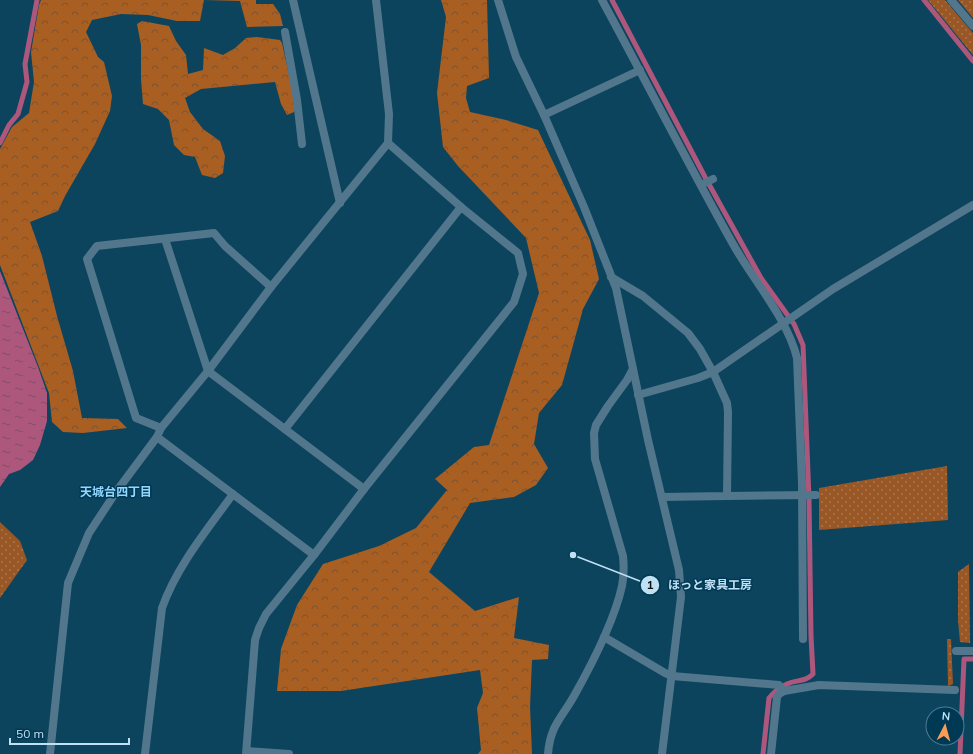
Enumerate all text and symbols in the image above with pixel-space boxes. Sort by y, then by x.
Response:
district label: 天城台四丁目 [80,484,152,499]
callout: ほっと家具工房 [640,573,760,597]
text: 1 [646,577,654,592]
text: ほっと家具工房 [668,577,752,592]
north arrow [925,706,965,746]
text: N [941,709,951,723]
scale bar [10,720,129,746]
text: 50 m [16,726,44,741]

